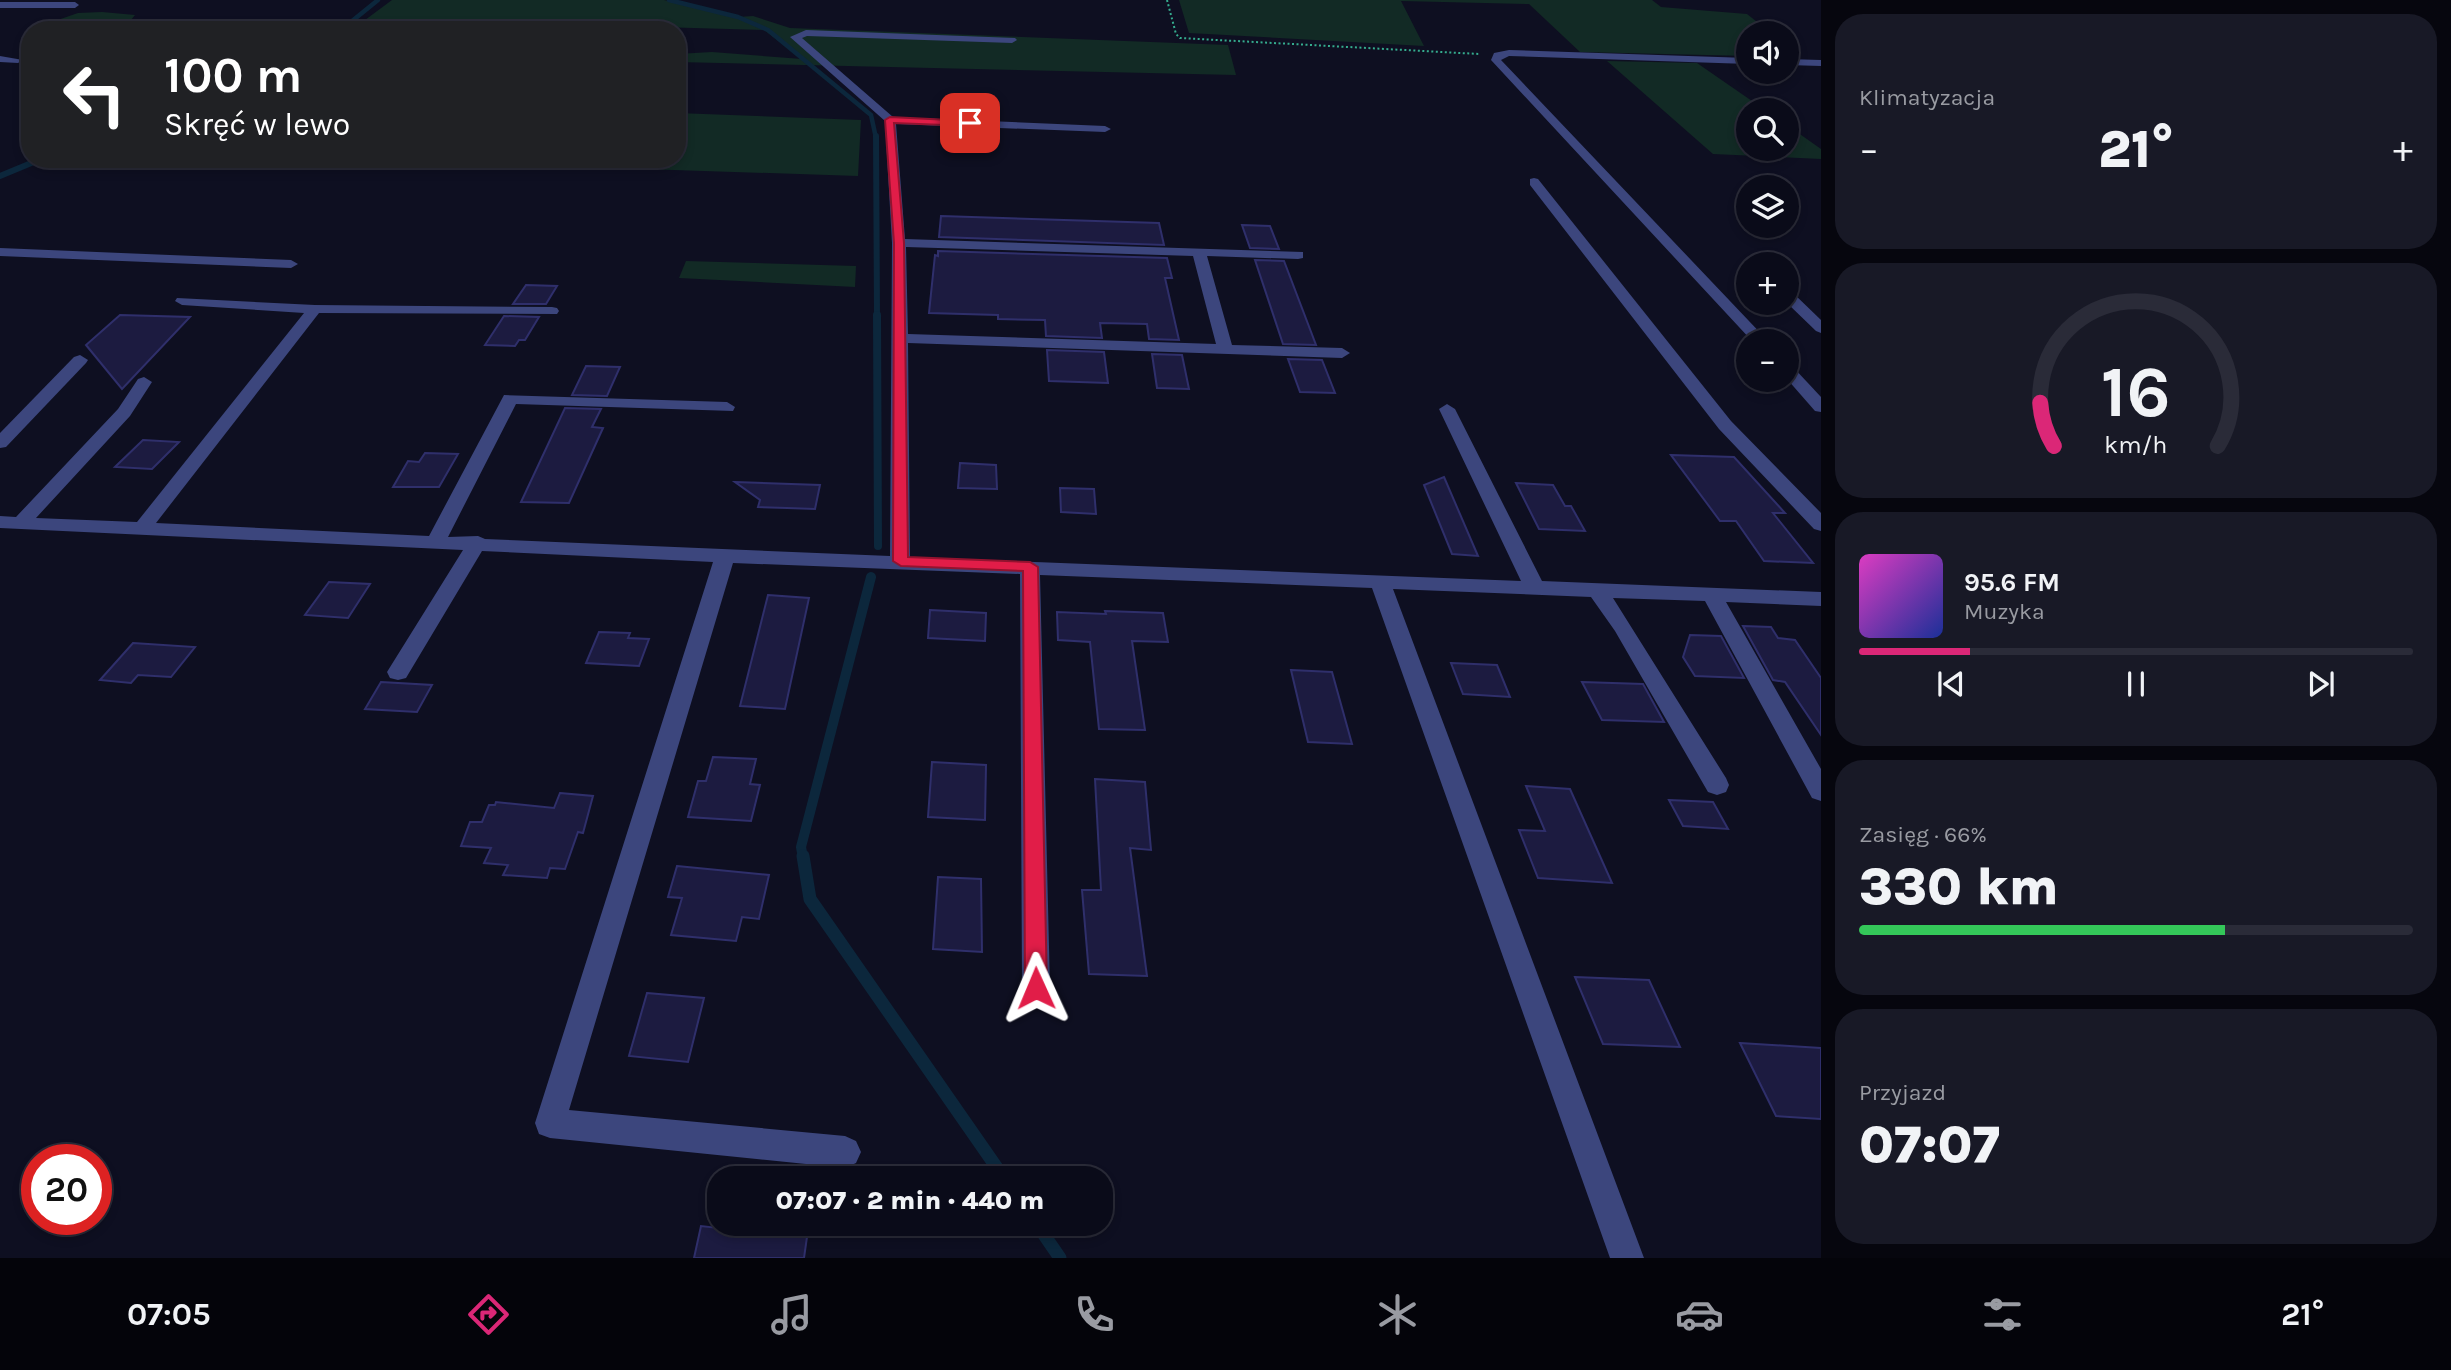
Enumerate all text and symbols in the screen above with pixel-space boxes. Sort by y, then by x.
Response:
map controls [1736,21,1799,392]
button: sound [1736,21,1799,84]
text: 100 m [164,47,302,104]
icon: left [49,49,140,140]
text: Klimatyzacja [1859,84,1995,111]
pin [940,93,1000,153]
button: search [1736,98,1799,161]
icon: arrive [951,104,989,142]
text: Skręć w lewo [164,106,350,143]
text: 21° [2098,119,2174,180]
text: − [1859,127,1879,172]
text: + [2393,127,2413,172]
button: layers [1736,175,1799,238]
button: + [1736,252,1799,315]
button: − [1736,329,1799,392]
text: 16 [2101,350,2171,435]
text: km/h [2104,430,2168,459]
text: 95.6 FM [1964,567,2060,598]
text: Muzyka [1964,598,2045,625]
icon: previous [1932,665,1970,703]
icon: pause [2117,665,2155,703]
icon: next [2302,665,2340,703]
text: Zasięg · 66% [1859,821,1987,848]
text: 330 km [1859,856,2059,917]
position arrow [999,951,1073,1025]
text: Przyjazd [1859,1079,1946,1106]
text: 07:07 [1859,1114,2000,1175]
speed limit sign: 20 [21,1144,112,1235]
text: 07:07 · 2 min · 440 m [776,1185,1044,1216]
icon: directions [464,1290,513,1339]
icon: music [767,1290,816,1339]
icon: phone [1070,1290,1119,1339]
icon: climate [1373,1290,1422,1339]
icon: car [1675,1290,1724,1339]
icon: filters [1978,1290,2027,1339]
text: 07:05 [127,1296,211,1333]
text: 21° [2281,1296,2324,1333]

